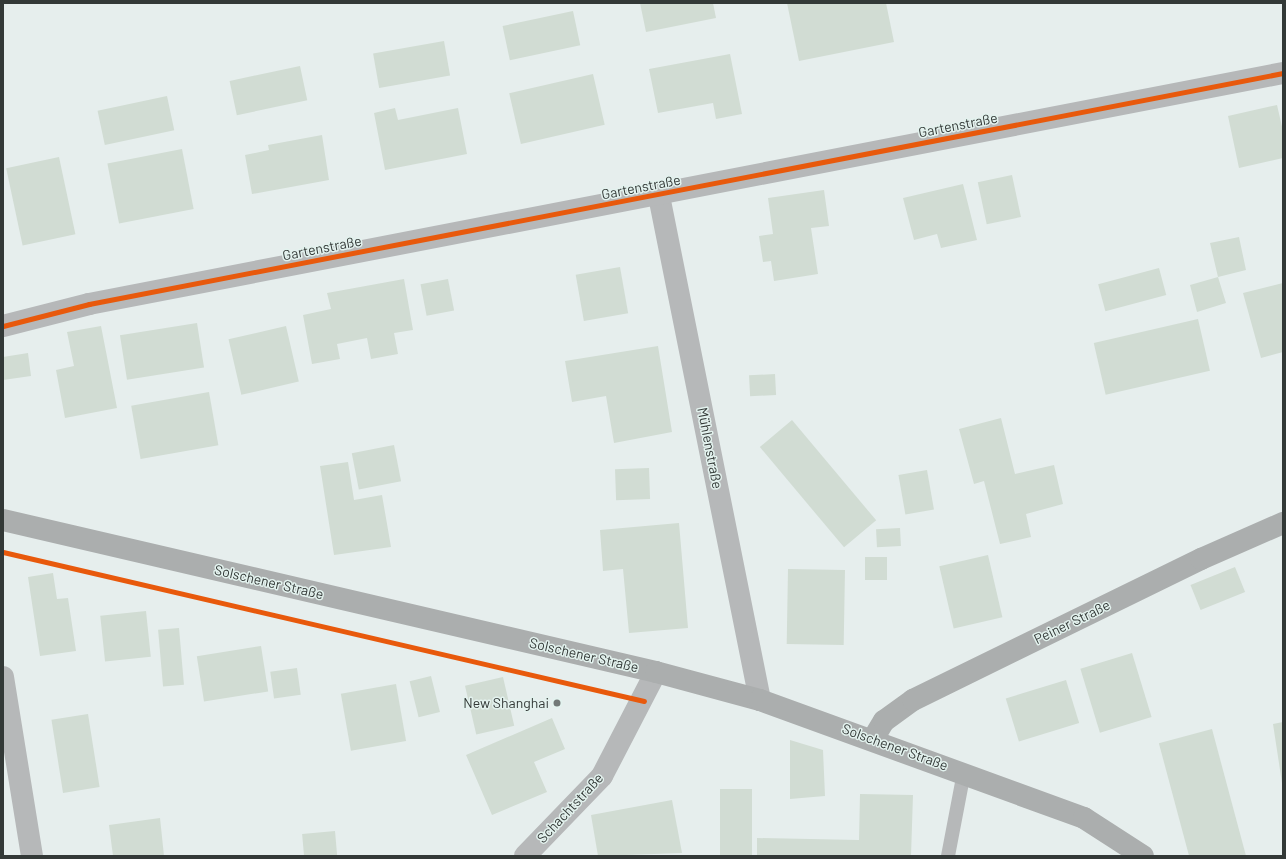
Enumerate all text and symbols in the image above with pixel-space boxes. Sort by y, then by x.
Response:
street label: Gartenstraße [917,109,999,141]
street label: Gartenstraße [600,171,682,203]
street label: Gartenstraße [281,232,363,264]
street label: Mühlenstraße [694,406,726,490]
street label: Solschener Straße [213,561,325,603]
street label: Peiner Straße [1031,596,1113,648]
street label: Solschener Straße [528,634,640,676]
place label: New Shanghai [463,695,549,711]
marker: New Shanghai [552,698,562,708]
street label: Solschener Straße [840,720,950,774]
street label: Schachtstraße [533,770,607,846]

